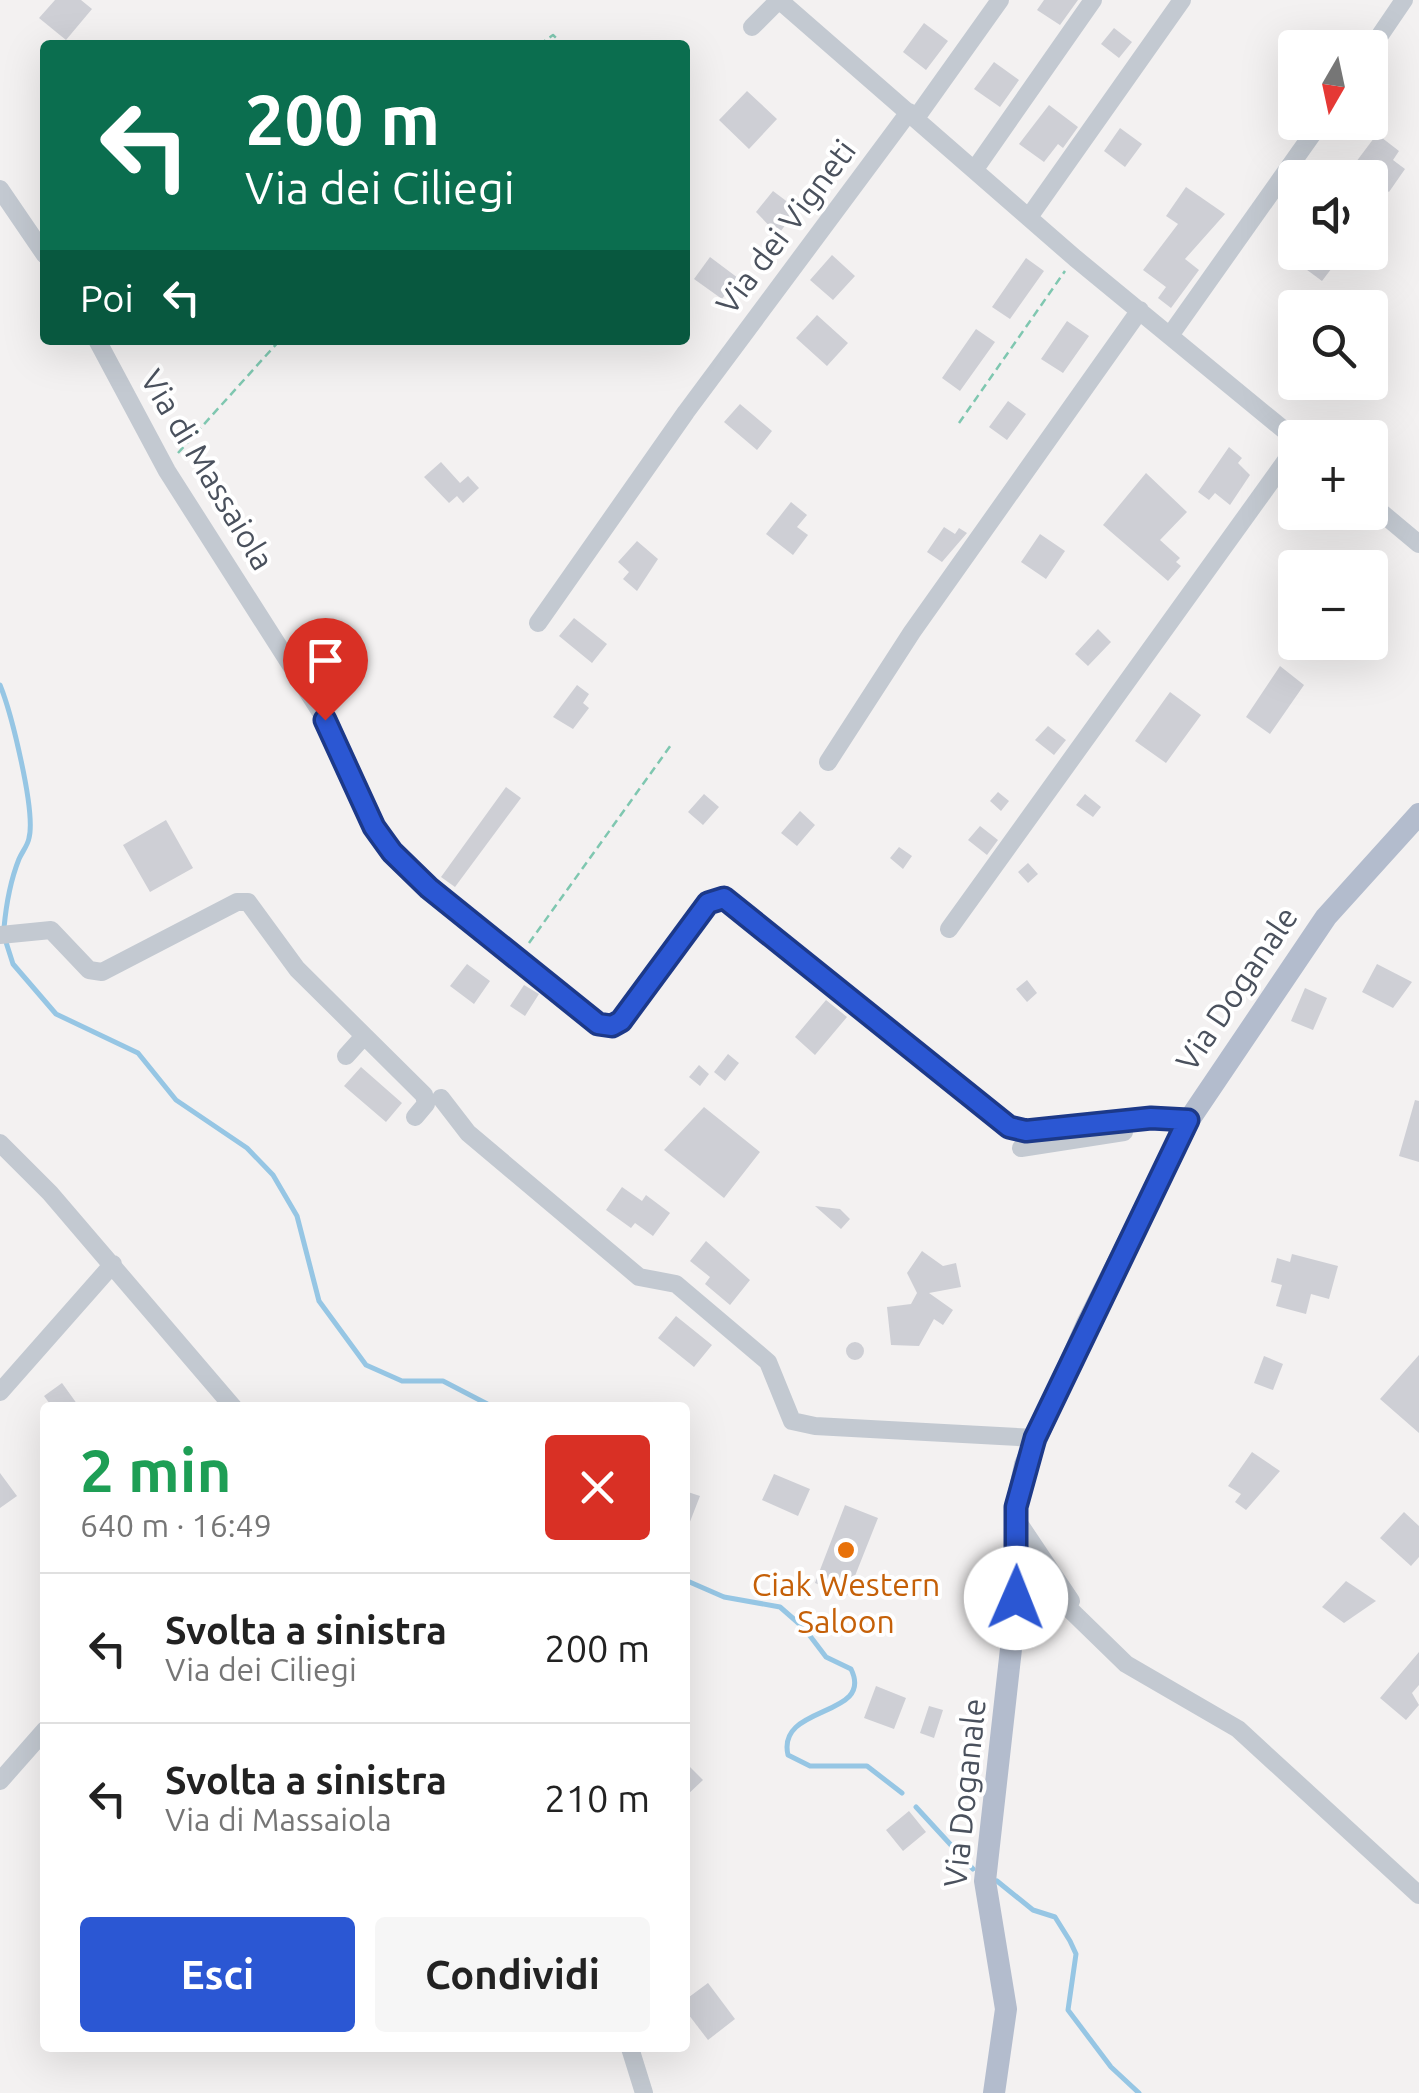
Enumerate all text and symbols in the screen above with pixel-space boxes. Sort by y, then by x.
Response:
north arrow [1278,30,1388,140]
map controls [1278,30,1388,660]
icon: left [80,80,210,210]
text: 200 m [245,80,440,158]
street label: Via dei Vigneti [708,132,862,320]
button: sound [1278,160,1388,270]
text: Via dei Ciliegi [245,162,515,213]
icon: left [154,270,209,325]
text: Poi [80,277,134,319]
button: search [1278,290,1388,400]
street label: Via di Massaiola [134,363,282,576]
button: + [1278,420,1388,530]
button: − [1278,550,1388,660]
pin [283,618,368,721]
icon: arrive [298,633,353,688]
street label: Via Doganale [1168,900,1304,1077]
button: close [545,1435,650,1540]
text: 2 min [80,1436,232,1503]
text: 640 m · 16:49 [80,1507,272,1543]
marker: Ciak Western Saloon [835,1539,857,1561]
position arrow [964,1546,1068,1650]
place label: Ciak Western Saloon [752,1566,940,1639]
text: Svolta a sinistra [165,1609,447,1651]
icon: left [80,1621,135,1676]
text: 200 m [544,1627,650,1669]
text: Via dei Ciliegi [165,1651,357,1687]
street label: Via Doganale [936,1697,992,1889]
text: Svolta a sinistra [165,1759,447,1801]
icon: left [80,1771,135,1826]
text: 210 m [544,1777,650,1819]
text: Via di Massaiola [165,1801,392,1837]
button: Esci [80,1917,355,2032]
button: Condividi [375,1917,650,2032]

